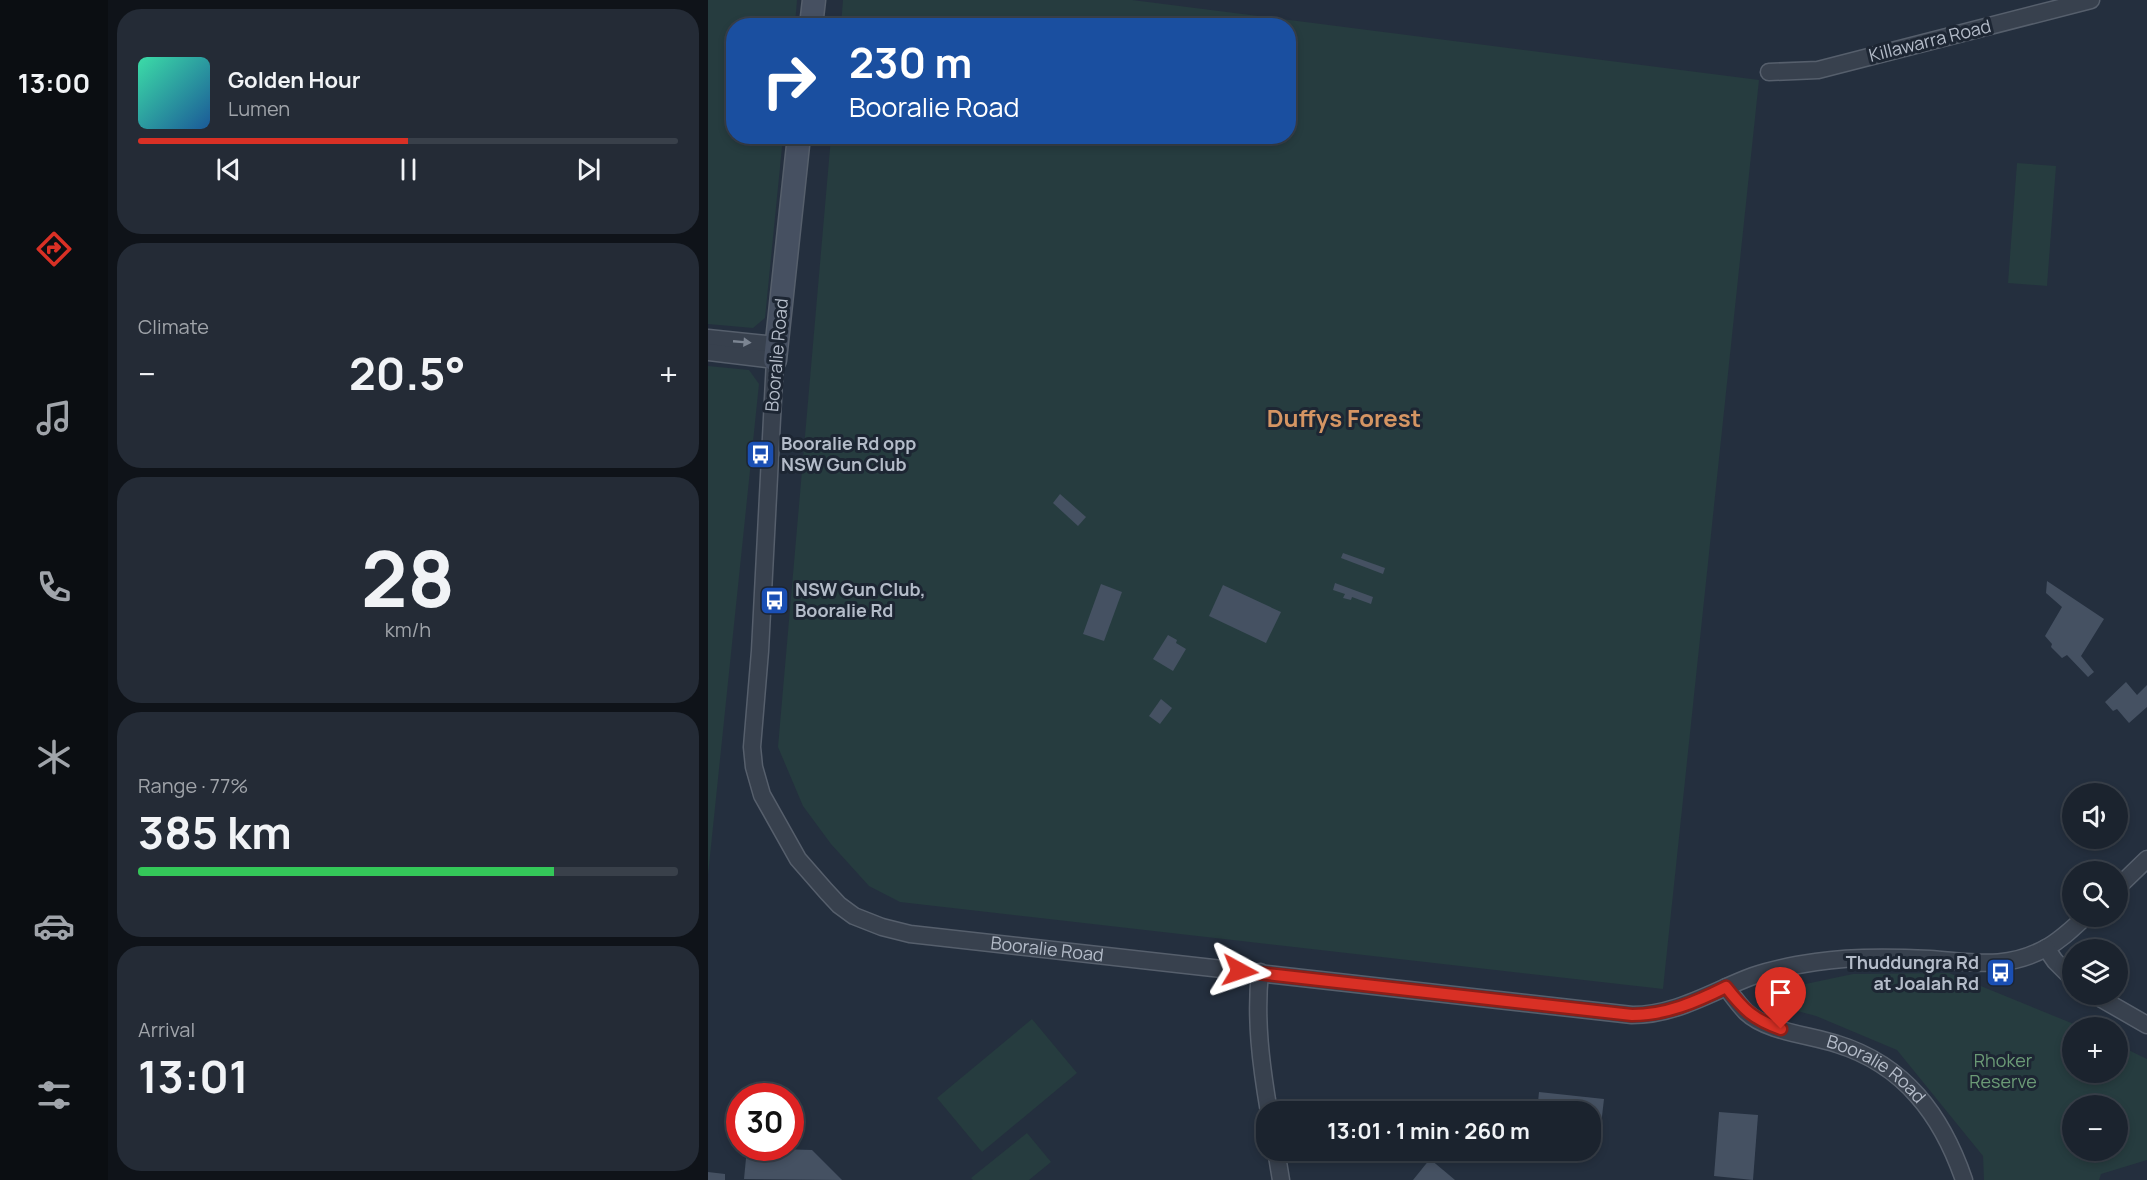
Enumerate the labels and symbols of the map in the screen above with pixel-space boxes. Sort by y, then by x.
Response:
street label: Killawarra Road [1866,13,1993,67]
street label: Booralie Road [759,297,793,413]
one-way arrow [733,337,752,347]
district label: Duffys Forest [1267,401,1421,434]
place label: Booralie Rd opp NSW Gun Club [781,431,916,476]
bus stop icon: Booralie Rd opp NSW Gun Club [744,438,776,470]
place label: NSW Gun Club, Booralie Rd [795,577,926,622]
bus stop icon: NSW Gun Club, Booralie Rd [758,584,790,616]
street label: Booralie Road [989,930,1105,967]
position arrow [1208,939,1272,1003]
place label: Thuddungra Rd at Joalah Rd [1846,950,1979,995]
bus stop icon: Thuddungra Rd at Joalah Rd [1984,957,2016,989]
pin [1755,967,1806,1029]
street label: Booralie Road [1824,1029,1932,1108]
park label: Rhoker Reserve [1969,1048,2037,1093]
speed limit sign: 30 [726,1083,804,1161]

